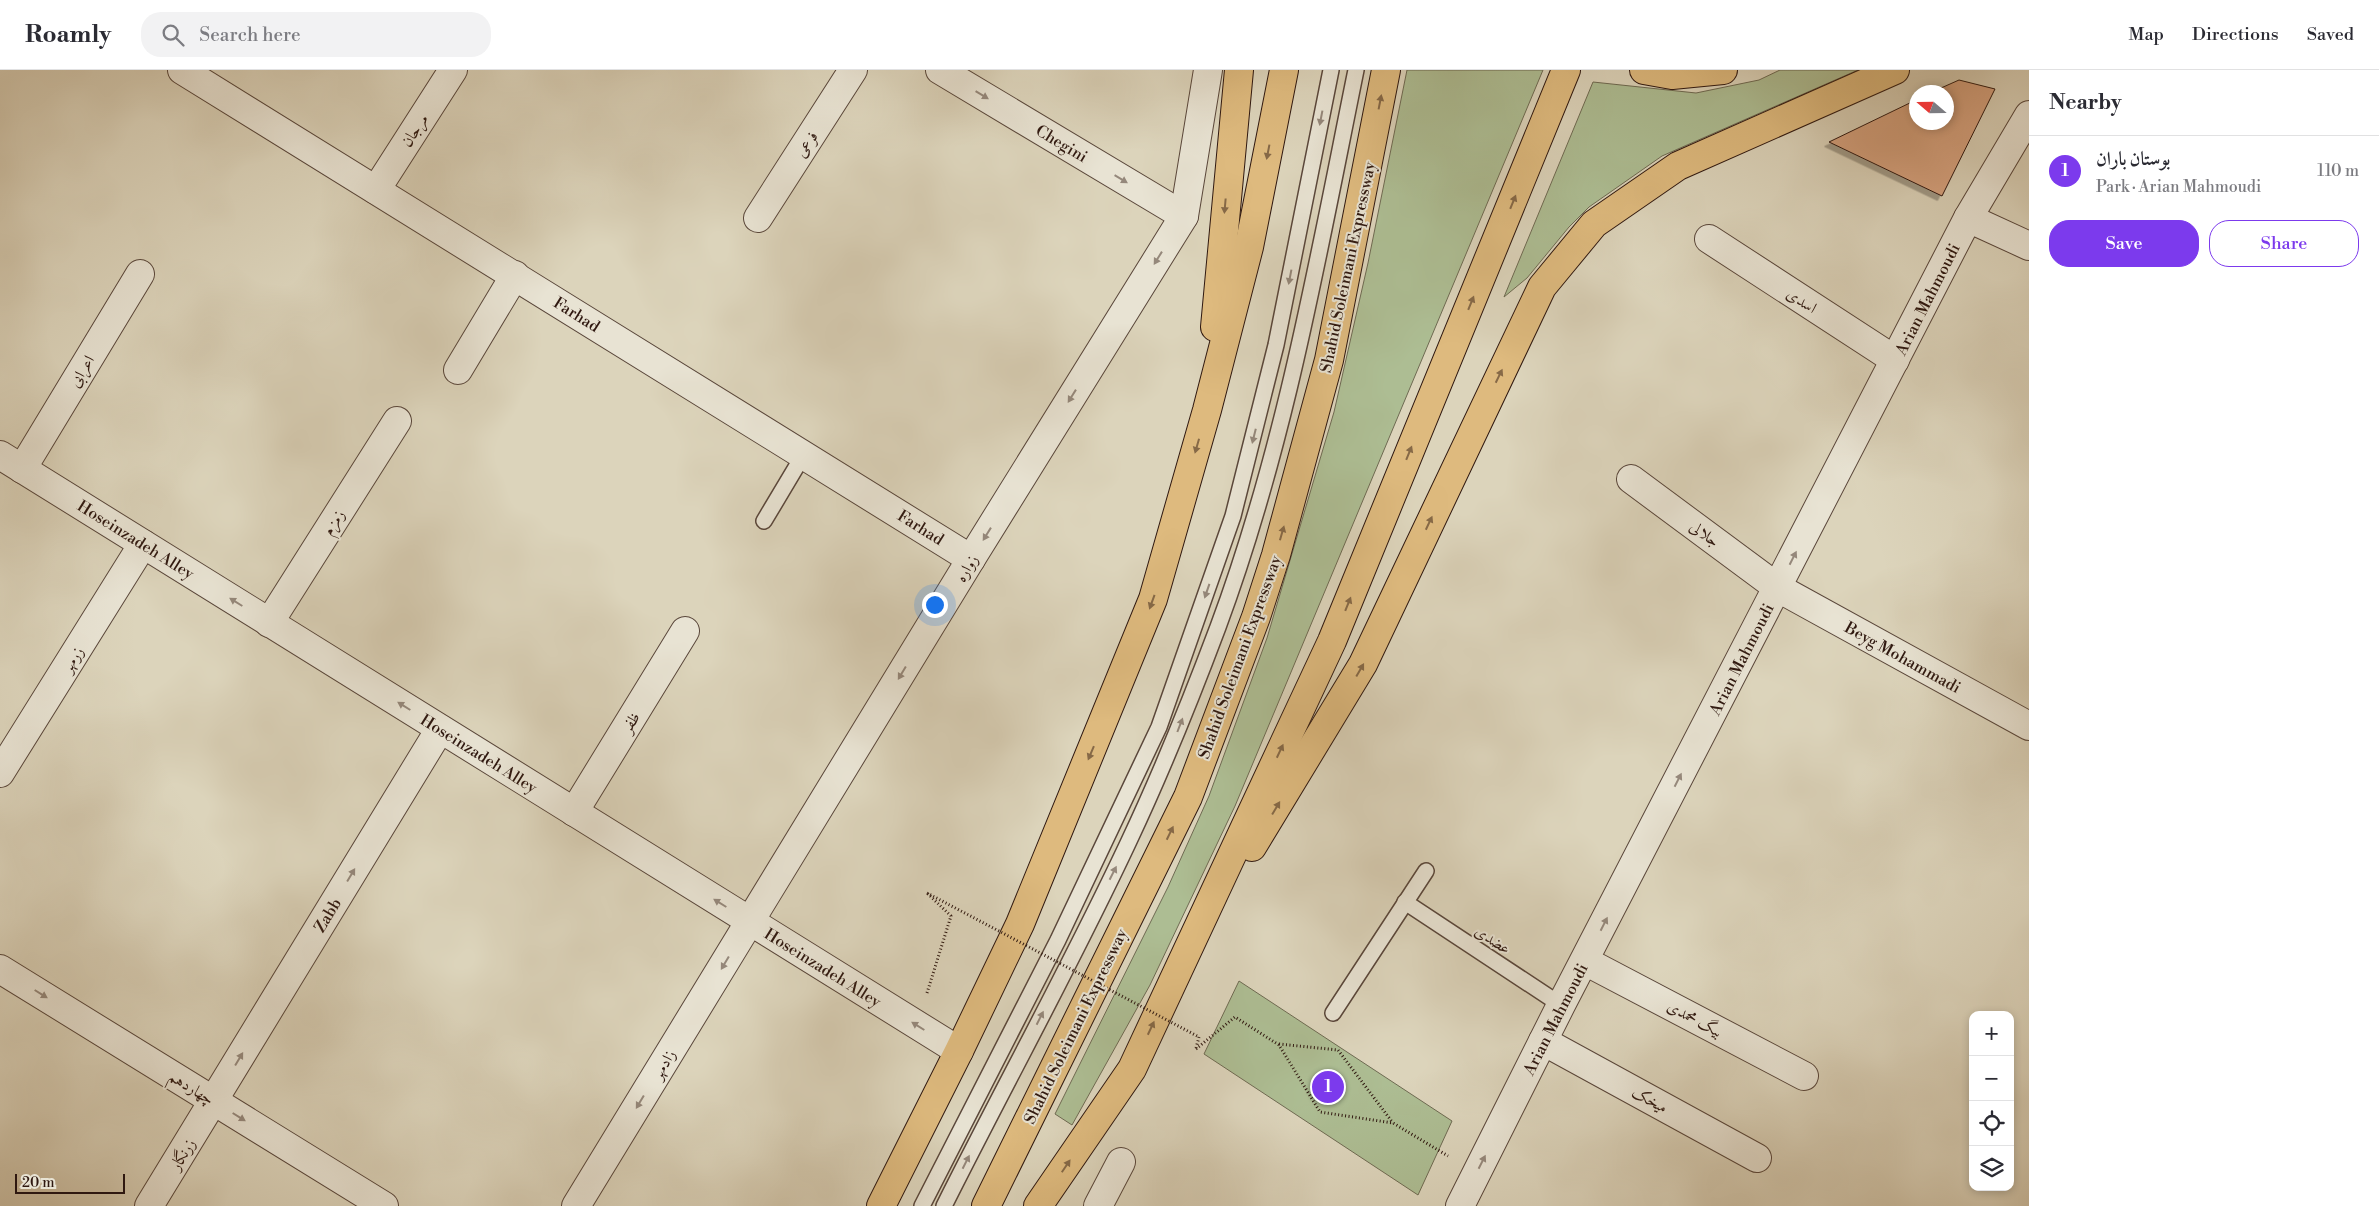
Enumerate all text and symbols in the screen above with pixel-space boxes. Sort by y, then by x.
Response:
search box [141,12,491,57]
text: Roamly [25,20,111,50]
icon: search [159,21,187,49]
text: Search here [199,23,301,47]
text: Map [2128,23,2164,46]
text: Directions [2192,23,2279,46]
text: Saved [2307,23,2354,46]
north arrow [1909,85,1954,130]
text: Nearby [2049,90,2122,116]
one-way arrow [975,91,988,100]
one-way arrow [1376,94,1384,110]
street label: مرجان [397,110,434,151]
one-way arrow [1317,110,1325,125]
street label: Chegini [1032,121,1091,167]
street label: فرعی [791,128,823,161]
one-way arrow [1264,145,1272,160]
text: بوستان باران [2096,147,2170,171]
street label: Shahid Soleimani Expressway [1316,160,1380,374]
text: 1 [2061,161,2069,181]
text: 110 m [2317,161,2359,181]
one-way arrow [1115,174,1128,183]
text: Park · Arian Mahmoudi [2096,177,2261,197]
one-way arrow [1509,195,1517,209]
one-way arrow [1221,198,1229,214]
button: Save [2049,220,2199,267]
button: Share [2209,220,2359,267]
street label: Arian Mahmoudi [1891,240,1965,360]
one-way arrow [1153,251,1163,264]
one-way arrow [1285,270,1293,286]
street label: اسدی [1782,284,1820,318]
street label: Farhad [550,293,603,337]
one-way arrow [1468,296,1476,310]
street label: اعرابی [65,352,100,392]
one-way arrow [1495,369,1503,383]
one-way arrow [1068,389,1077,402]
one-way arrow [1250,428,1258,443]
one-way arrow [1193,438,1201,454]
one-way arrow [1406,446,1414,460]
street label: Hoseinzadeh Alley [73,496,198,584]
street label: زمزم [318,506,353,541]
street label: Farhad [894,506,947,550]
one-way arrow [1426,516,1434,530]
street label: جلالی [1685,516,1723,551]
one-way arrow [1278,526,1286,541]
one-way arrow [982,527,991,541]
street label: زواره [951,551,983,586]
one-way arrow [1789,551,1797,565]
street label: Shahid Soleimani Expressway [1194,553,1286,762]
one-way arrow [1202,584,1210,599]
your location [922,592,948,618]
one-way arrow [1148,595,1156,610]
one-way arrow [1344,596,1352,611]
one-way arrow [229,597,243,607]
street label: Arian Mahmoudi [1705,600,1779,720]
street label: Beyg Mohammadi [1840,617,1964,698]
street label: زرمهر [56,643,88,678]
one-way arrow [1355,663,1364,676]
one-way arrow [897,666,907,679]
one-way arrow [397,702,410,711]
street label: ظفر [616,708,645,738]
street label: Hoseinzadeh Alley [416,710,541,798]
one-way arrow [1176,717,1184,732]
one-way arrow [1276,744,1284,758]
one-way arrow [1087,746,1095,760]
one-way arrow [1674,773,1682,787]
one-way arrow [1271,802,1280,815]
one-way arrow [1166,826,1174,840]
one-way arrow [1110,866,1118,880]
one-way arrow [346,869,355,882]
street label: Zabb [310,895,346,936]
one-way arrow [714,898,727,907]
one-way arrow [1600,917,1608,932]
street label: عضدی [1471,921,1514,959]
street label: Hoseinzadeh Alley [760,924,885,1012]
street label: Shahid Soleimani Expressway [1020,925,1132,1127]
one-way arrow [720,957,729,970]
street label: Arian Mahmoudi [1519,960,1593,1080]
one-way arrow [35,990,48,999]
street label: بیگ محمدی [1664,995,1726,1042]
one-way arrow [1036,1011,1044,1025]
map controls [1969,1011,2014,1191]
button: + [1969,1011,2014,1056]
one-way arrow [911,1021,924,1030]
one-way arrow [1147,1021,1155,1035]
street label: زادمهر [646,1046,680,1085]
one-way arrow [235,1053,244,1066]
button: − [1969,1056,2014,1101]
street label: چهاردهم [163,1066,218,1114]
pin: 1 [1312,1068,1344,1106]
street label: میخک [1628,1082,1671,1118]
one-way arrow [635,1095,645,1108]
button: locate [1969,1101,2014,1146]
one-way arrow [233,1112,246,1121]
street label: زرنگار [164,1134,200,1176]
button: layers [1969,1146,2014,1191]
one-way arrow [962,1155,970,1170]
one-way arrow [1478,1155,1486,1170]
one-way arrow [1061,1159,1070,1173]
scale bar [15,1171,125,1194]
text: 20 m [22,1174,54,1192]

